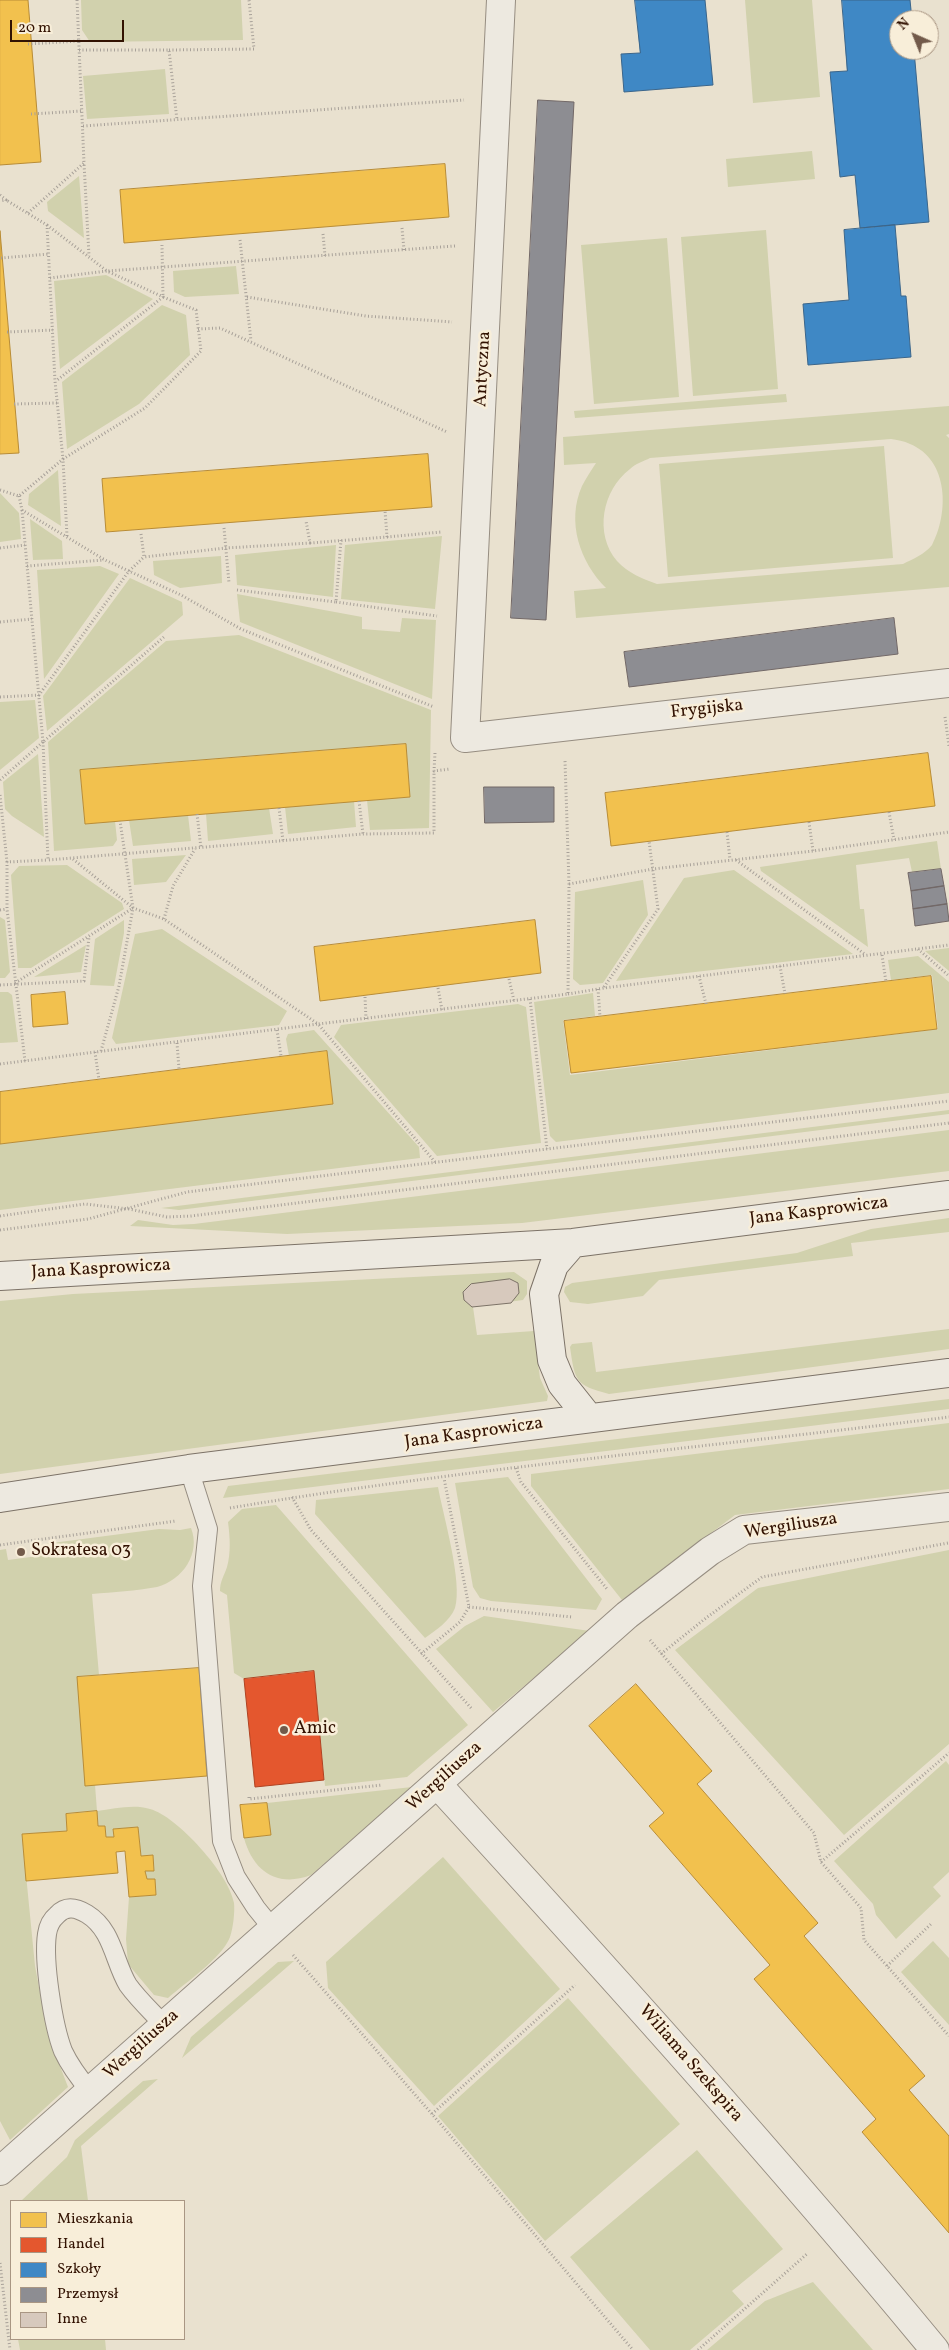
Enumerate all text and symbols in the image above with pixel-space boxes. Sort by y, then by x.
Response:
scale bar [12,10,126,42]
north arrow [889,10,939,60]
text: N [894,14,914,35]
text: 20 m [18,18,51,39]
street label: Antyczna [471,330,497,408]
street label: Frygijska [670,695,744,725]
street label: Jana Kasprowicza [748,1193,890,1231]
street label: Jana Kasprowicza [31,1256,171,1284]
street label: Jana Kasprowicza [403,1414,545,1454]
street label: Wergiliusza [743,1509,839,1545]
place label: Sokratesa 03 [31,1541,131,1563]
marker: Sokratesa 03 [15,1546,27,1558]
place label: Amic [294,1719,336,1741]
marker: Amic [278,1724,290,1736]
street label: Wergiliusza [403,1738,487,1816]
street label: Wiliama Szekspira [633,2001,747,2127]
street label: Wergiliusza [100,2006,184,2084]
legend [10,2200,185,2340]
text: Mieszkania [57,2209,133,2230]
text: Handel [57,2234,105,2255]
text: Szkoły [57,2259,101,2280]
text: Przemysł [57,2284,118,2305]
text: Inne [57,2309,87,2330]

